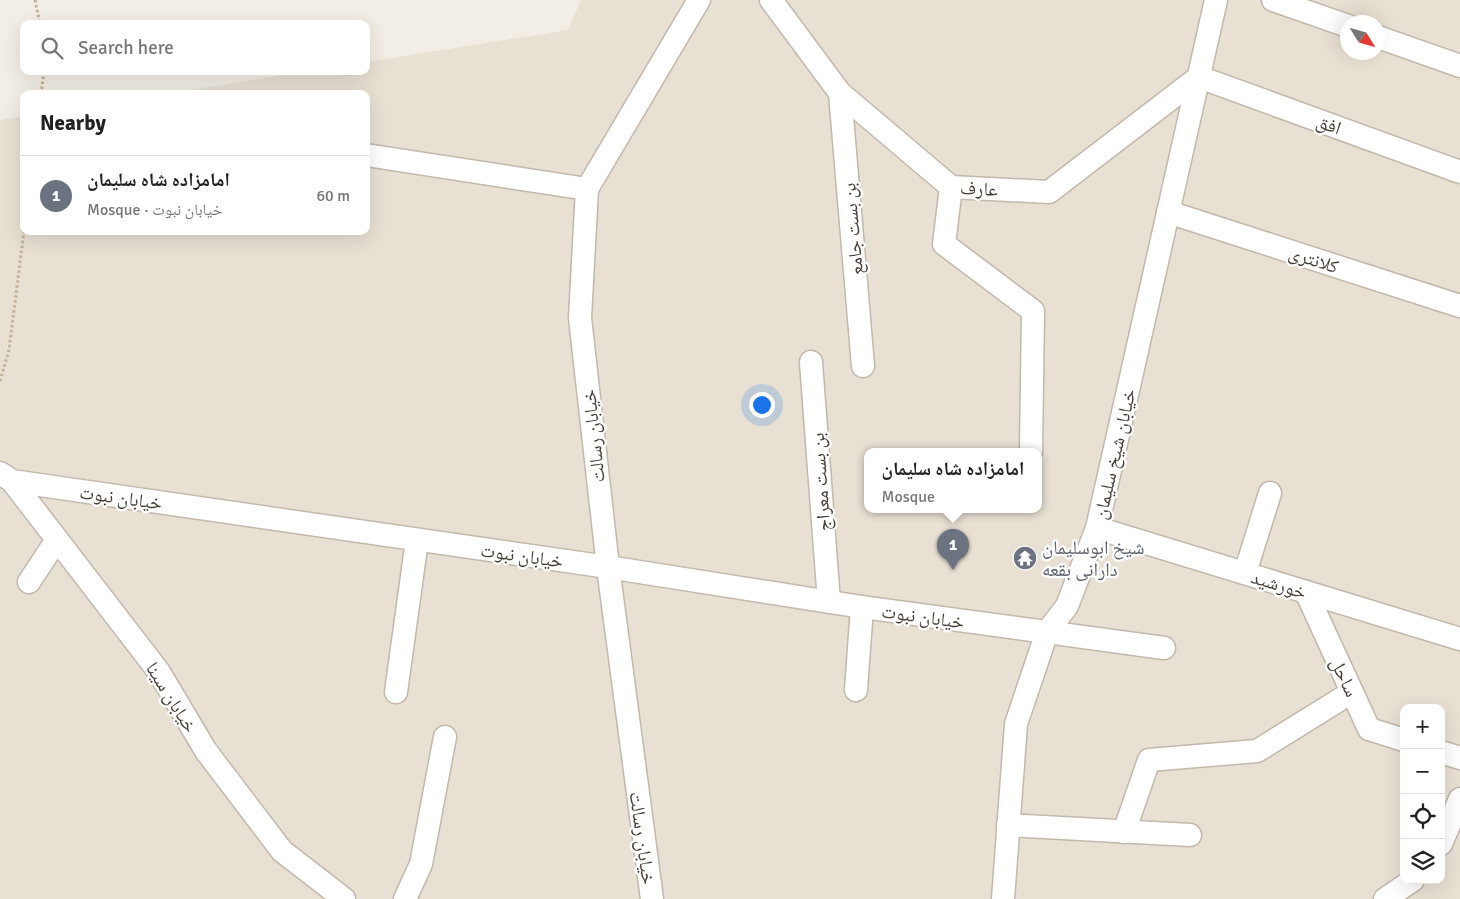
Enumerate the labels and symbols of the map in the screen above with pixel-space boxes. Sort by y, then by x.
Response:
north arrow [1340,15,1385,60]
street label: افق [1313,109,1344,140]
street label: عارف [959,176,999,202]
street label: بن بست جامع [837,182,869,276]
street label: کلانتری [1286,241,1342,279]
street label: خیابان شیخ سلیمان [1088,387,1142,522]
street label: خیابان رسالت [577,388,611,484]
your location [749,392,775,418]
street label: بن بست معراج [806,432,836,532]
street label: خیابان نبوت [78,480,164,516]
pin: 1 [937,529,969,570]
place label: شیخ ابوسلیمان دارانی بقعه [1042,536,1145,582]
street label: خیابان نبوت [479,538,565,574]
temple icon: شیخ ابوسلیمان دارانی بقعه [1012,545,1038,571]
street label: خورشید [1248,565,1309,605]
street label: خیابان نبوت [880,599,966,635]
street label: ساحل [1325,654,1364,701]
street label: خیابان سینا [140,658,202,737]
street label: خیابان رسالت [624,790,660,886]

